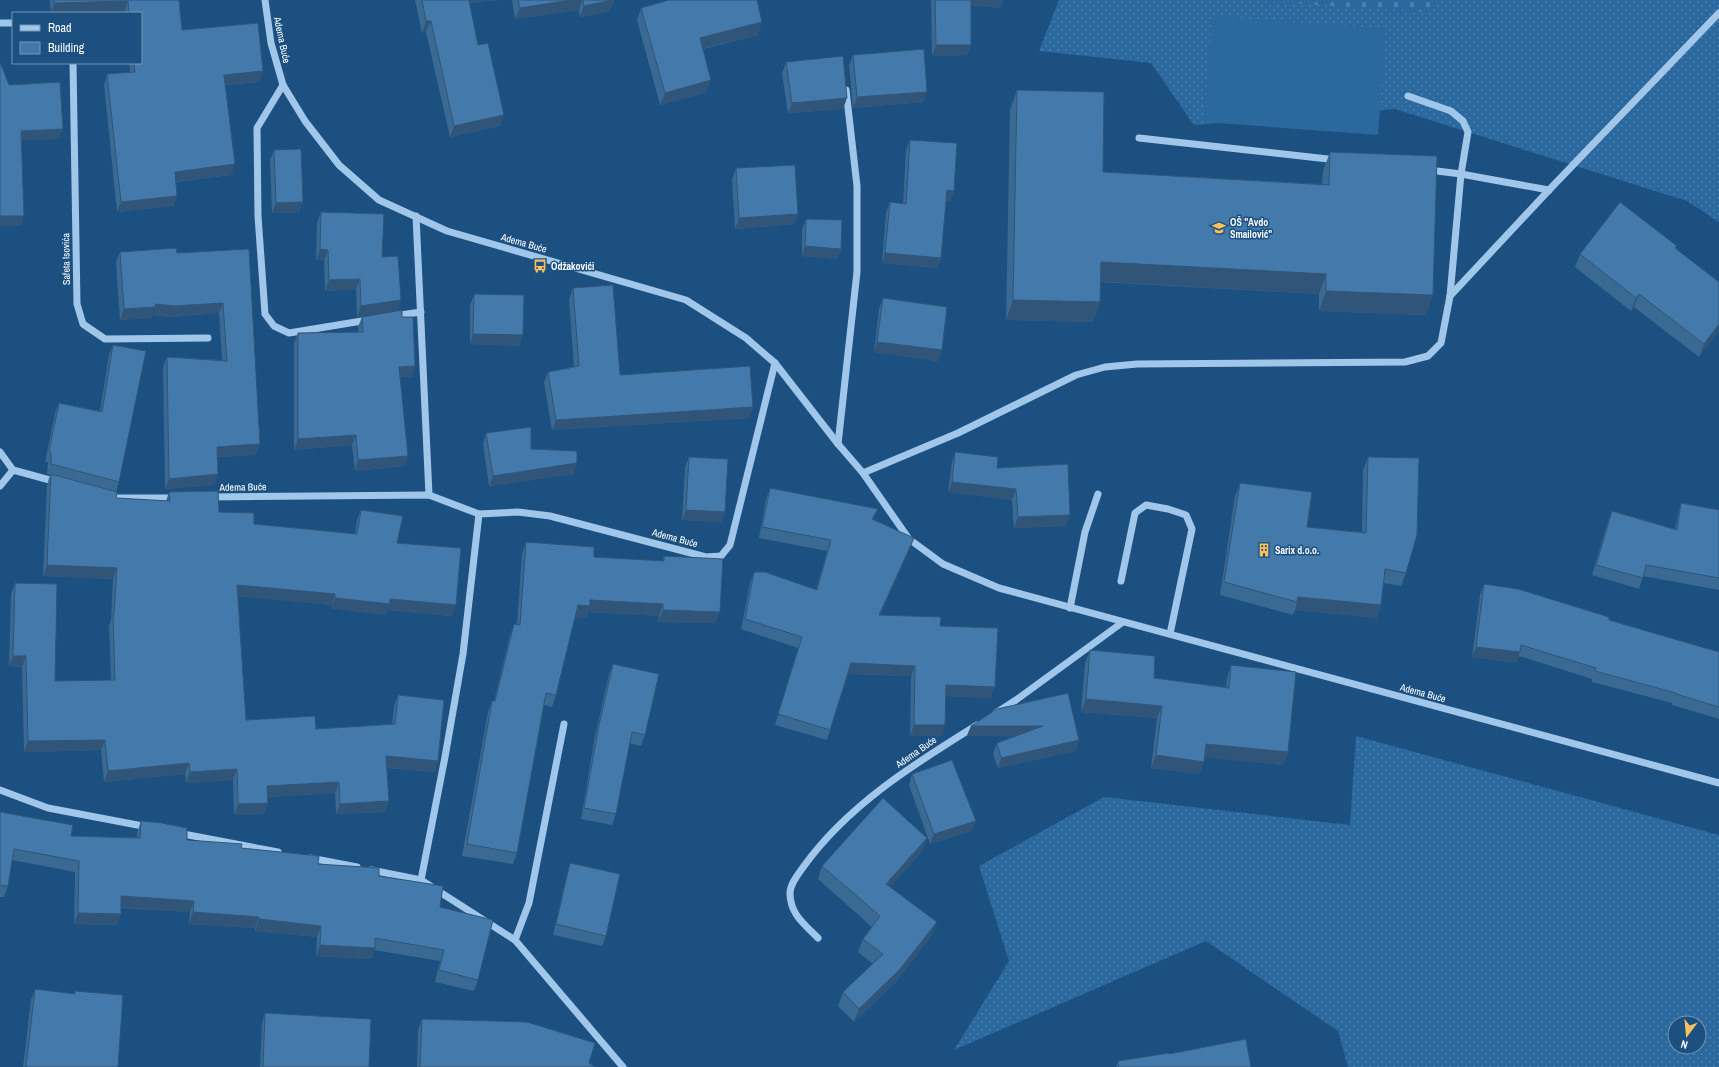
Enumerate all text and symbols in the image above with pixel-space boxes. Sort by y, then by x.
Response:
legend [12,12,142,64]
street label: Adema Buće [271,15,293,65]
text: Road [48,20,72,36]
text: Building [48,40,85,56]
place label: OŠ "Avdo Smailović" [1230,216,1272,241]
school or university icon: OŠ "Avdo Smailović" [1211,220,1227,236]
street label: Adema Buće [499,230,549,256]
street label: Safeta Isovića [59,232,73,285]
bus stop icon: Odžakovići [532,258,548,274]
place label: Odžakovići [551,260,594,273]
street label: Adema Buće [218,480,267,494]
street label: Adema Buće [650,525,700,550]
building icon: Sarix d.o.o. [1256,542,1272,558]
place label: Sarix d.o.o. [1275,544,1319,557]
street label: Adema Buće [1398,680,1448,705]
street label: Adema Buće [892,733,939,771]
north arrow [1667,1015,1707,1055]
text: N [1679,1037,1689,1052]

